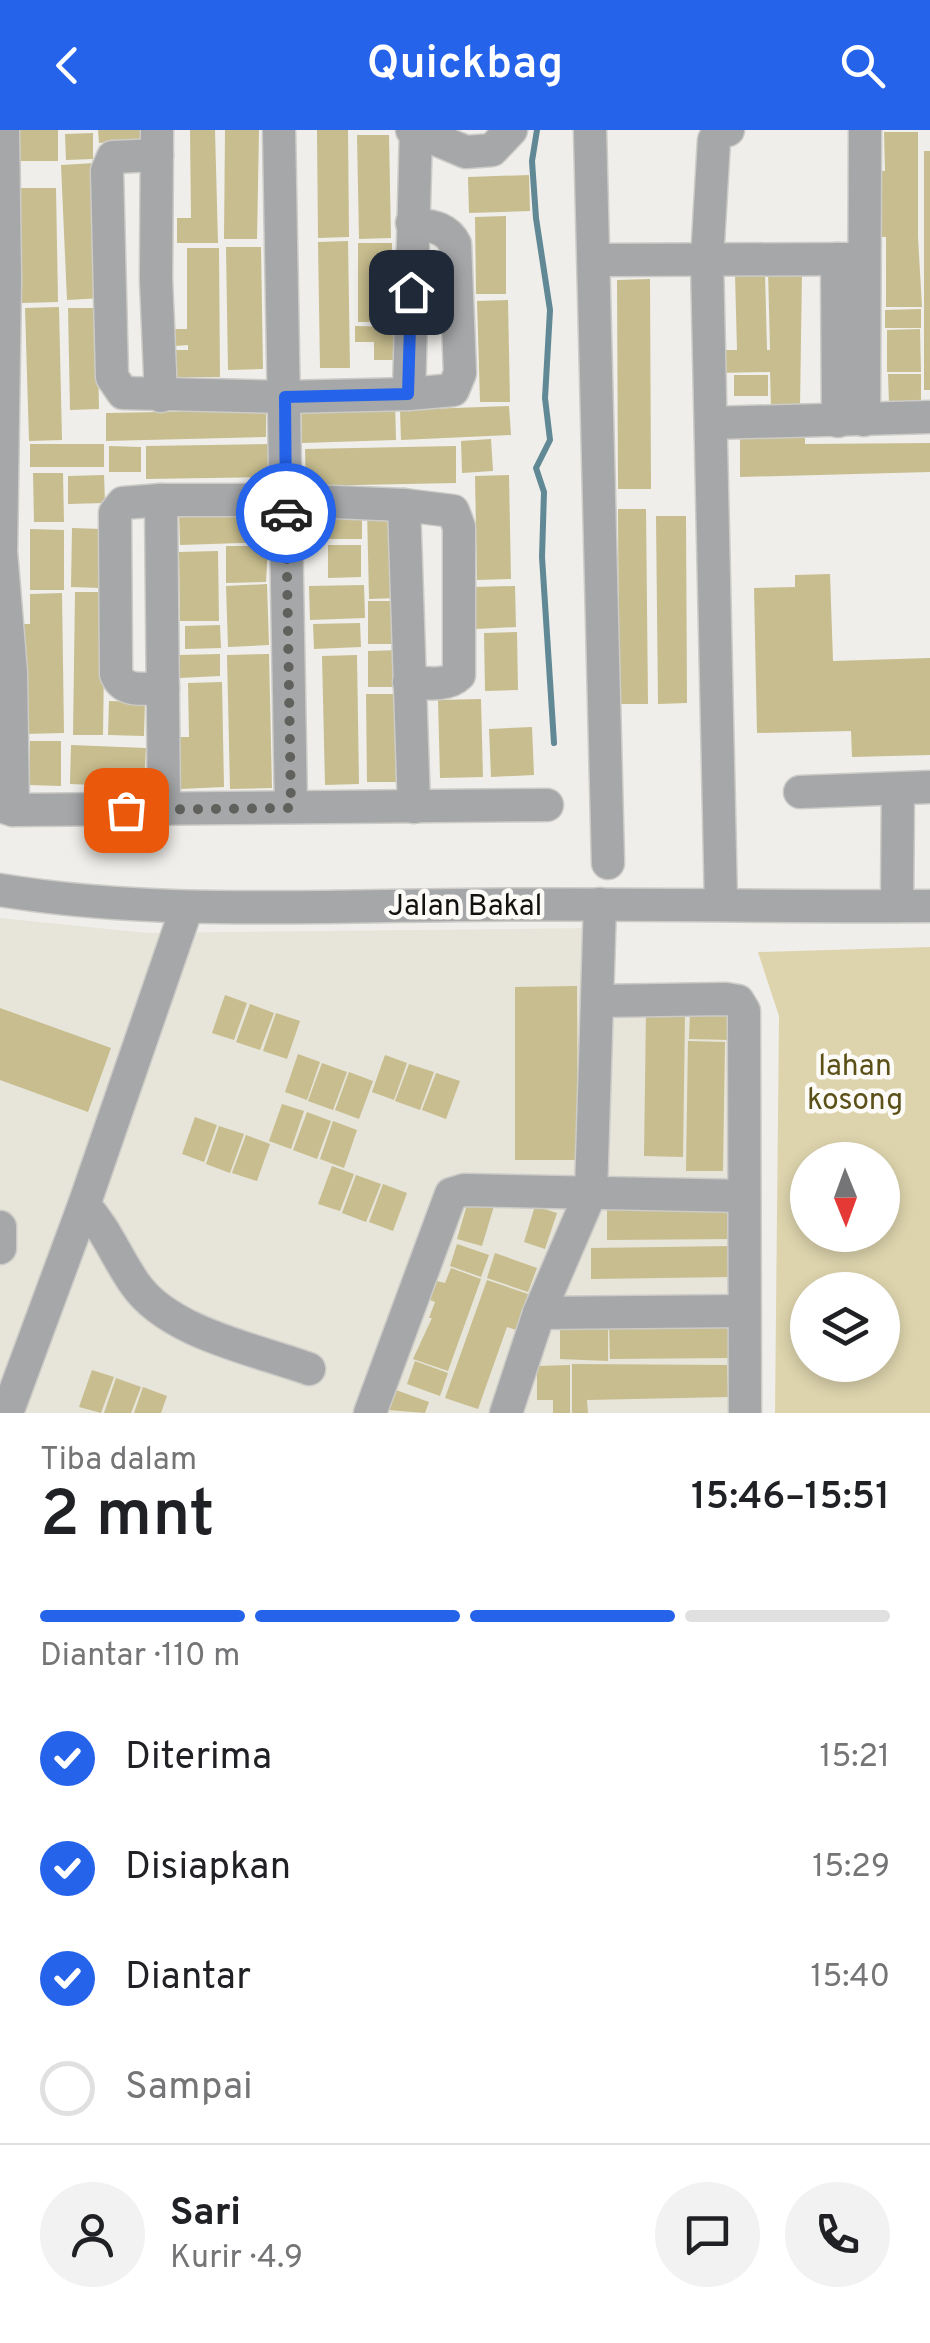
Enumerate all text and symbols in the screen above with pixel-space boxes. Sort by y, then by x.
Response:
text: Quickbag [367,37,563,94]
icon: back [40,38,95,93]
icon: search [835,38,890,93]
pin [369,250,454,335]
icon: home [384,265,439,320]
courier [236,463,336,563]
icon: car [259,486,314,541]
pin [84,768,169,853]
icon: bag [99,783,154,838]
street label: Jalan Bakal [388,889,542,926]
park label: lahan kosong [807,1049,903,1120]
north arrow [790,1142,900,1252]
map controls [790,1142,900,1382]
button: layers [790,1272,900,1382]
text: Tiba dalam [40,1441,197,1481]
text: 15:46–15:51 [691,1474,890,1523]
text: 2 mnt [40,1477,215,1559]
text: Diantar · 110 m [40,1637,240,1677]
icon: check [40,1731,95,1786]
text: Diterima [125,1734,272,1783]
text: 15:21 [819,1738,890,1778]
icon: check [40,1841,95,1896]
text: Disiapkan [125,1844,291,1893]
text: 15:29 [812,1848,890,1888]
icon: check [40,1951,95,2006]
text: Diantar [125,1954,251,2003]
text: 15:40 [811,1958,890,1998]
text: Sampai [125,2064,253,2113]
button: person [40,2182,145,2287]
button: chat [655,2182,760,2287]
button: phone [785,2182,890,2287]
text: Sari [170,2190,241,2239]
text: Kurir · 4.9 [170,2239,303,2279]

